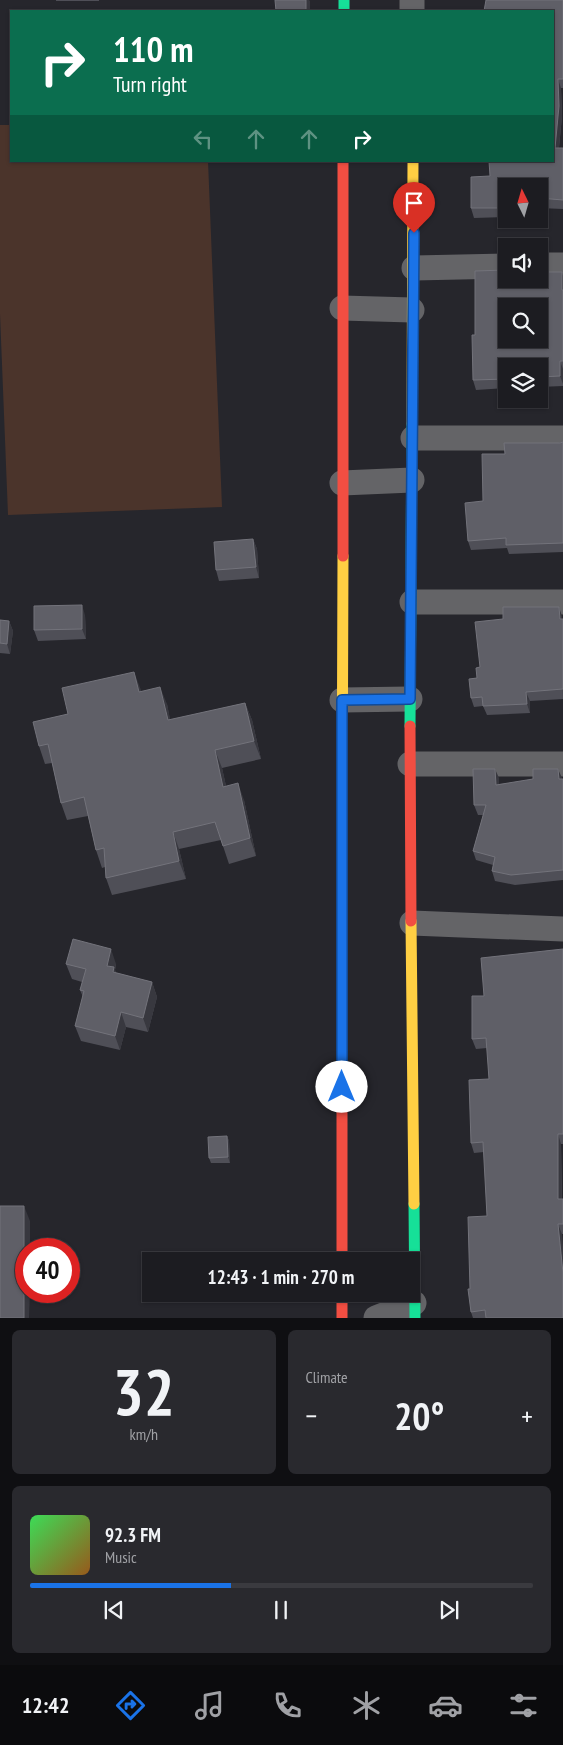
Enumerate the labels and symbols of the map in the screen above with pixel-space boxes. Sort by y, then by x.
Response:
north arrow [498,178,548,228]
pin [393,182,435,233]
position arrow [315,1060,367,1112]
speed limit sign: 40 [15,1238,80,1303]

